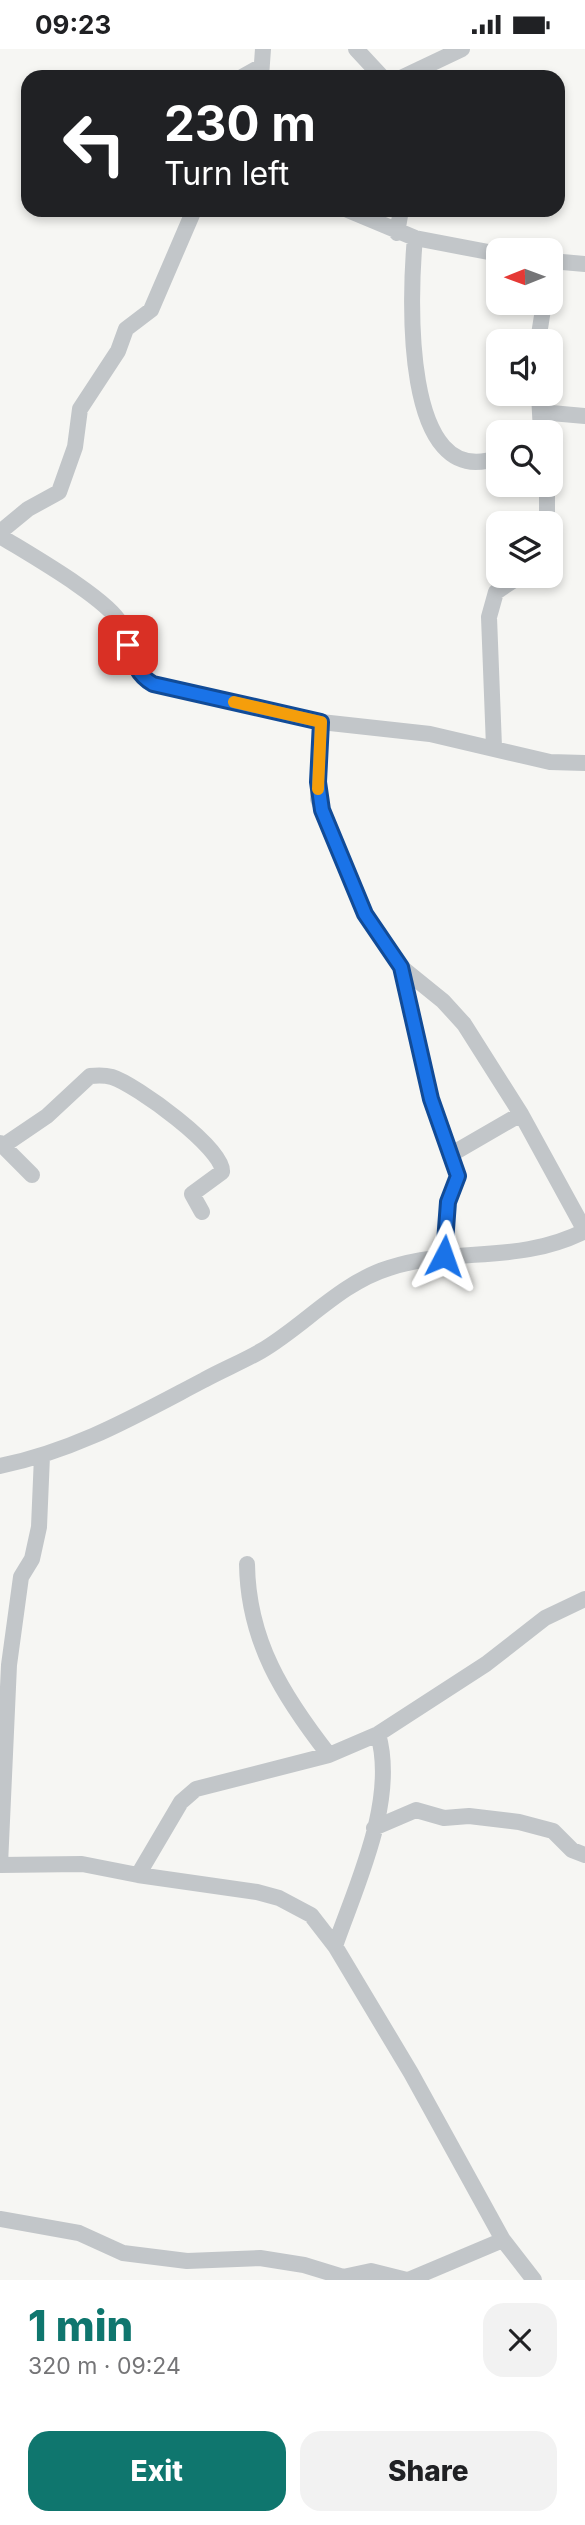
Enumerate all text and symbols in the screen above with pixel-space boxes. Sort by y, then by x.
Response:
text: 09:23 [35,9,111,40]
text: 230 m [164,94,316,153]
icon: left [49,98,140,189]
text: Turn left [164,154,289,193]
north arrow [486,238,564,315]
map controls [486,238,563,588]
button: sound [486,329,563,406]
button: search [486,420,563,497]
button: layers [486,511,563,588]
pin [98,615,158,675]
icon: arrive [109,626,147,664]
position arrow [407,1219,481,1293]
text: 1 min [28,2300,133,2351]
button: close [483,2303,557,2377]
text: 320 m · 09:24 [28,2352,181,2380]
button: Exit [28,2431,286,2511]
button: Share [300,2431,557,2511]

